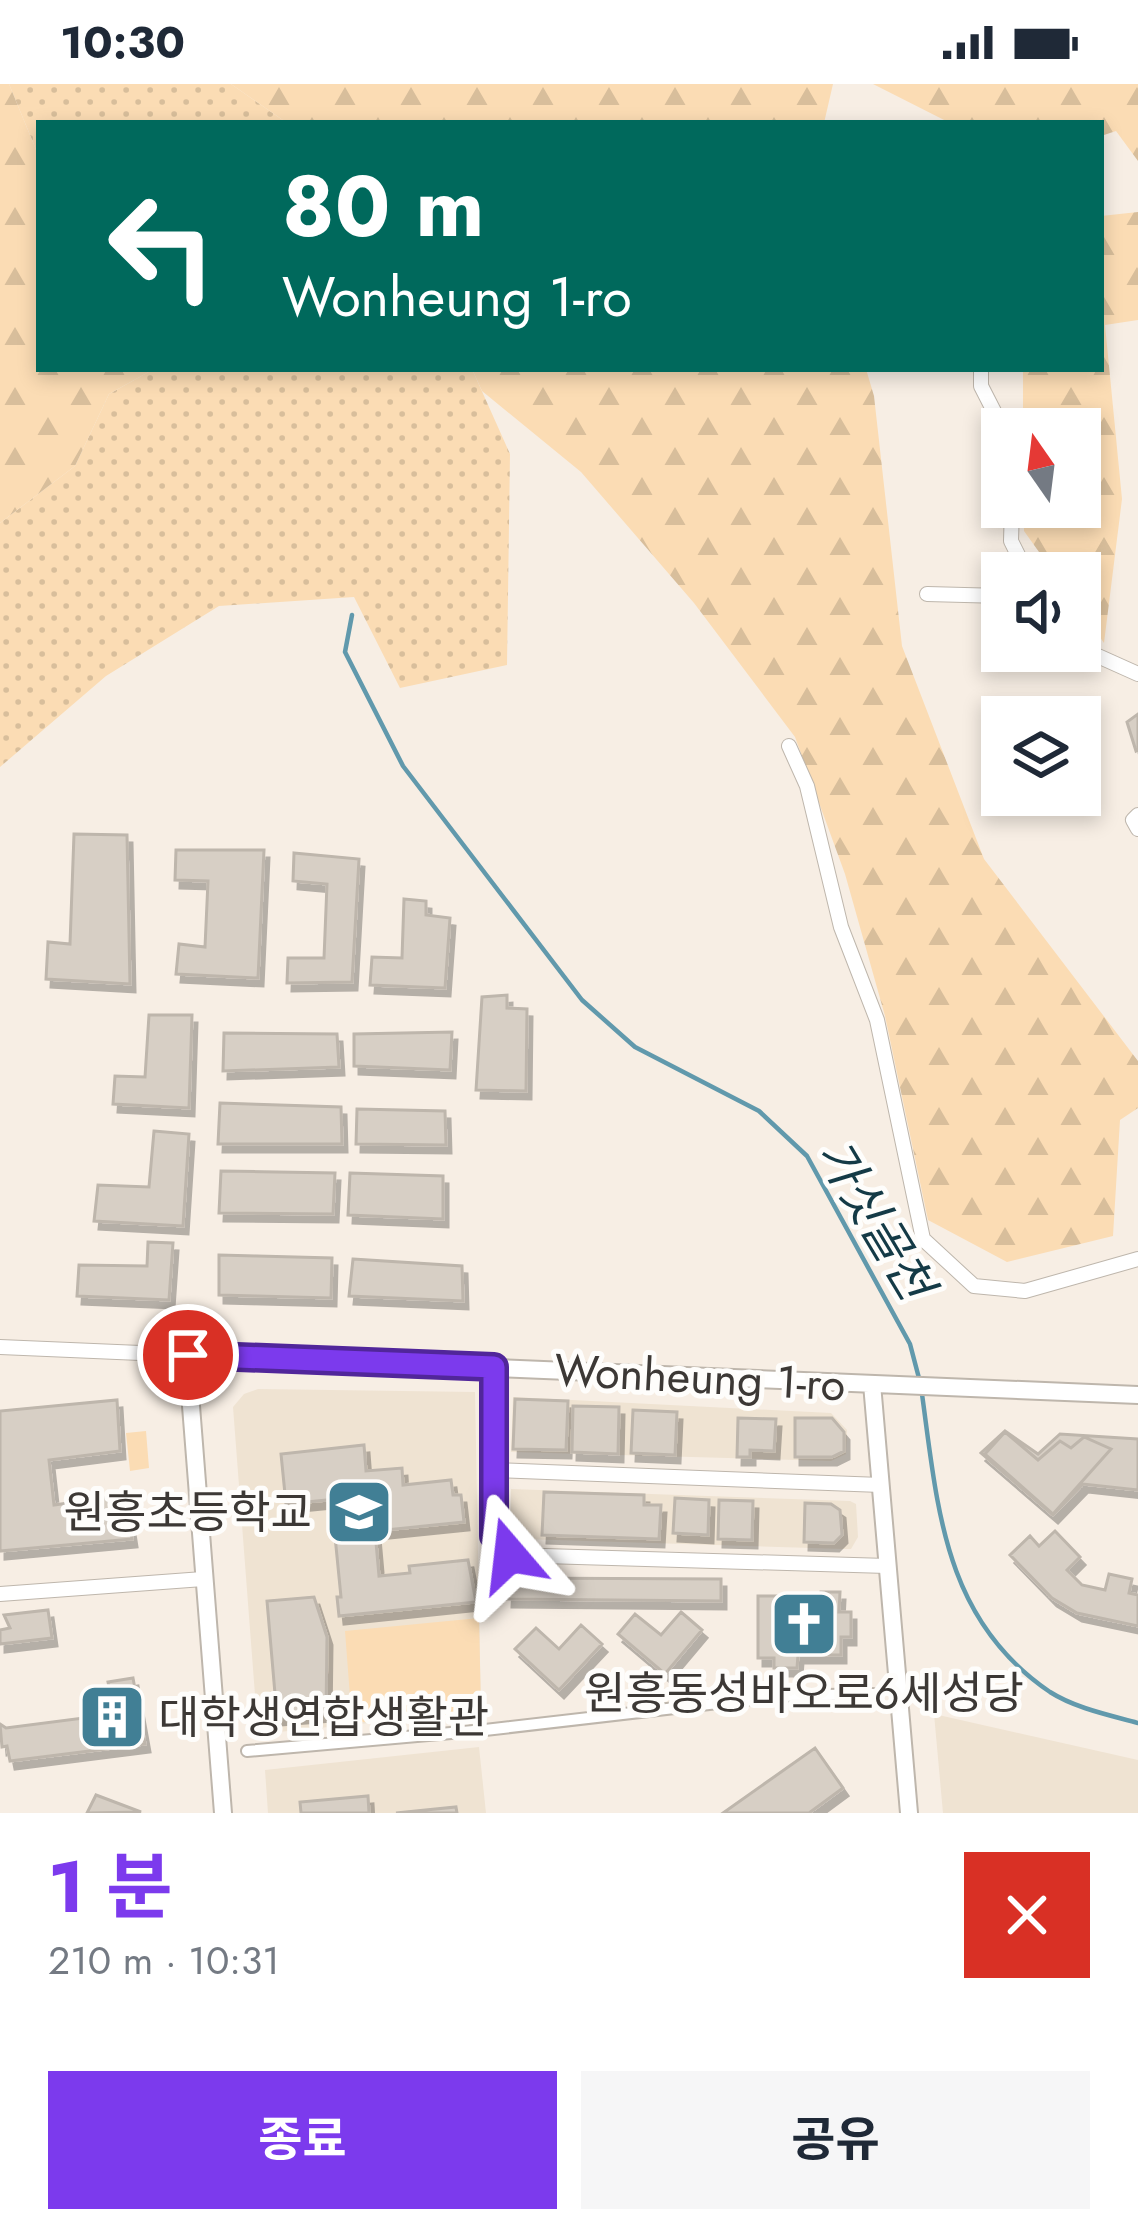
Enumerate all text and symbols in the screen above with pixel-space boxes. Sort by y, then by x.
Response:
text: 10:30 [60,10,185,75]
text: 80 m [282,146,484,268]
icon: left [84,168,240,324]
text: Wonheung 1-ro [282,258,632,336]
north arrow [981,408,1101,528]
map controls [981,408,1101,816]
button: sound [981,552,1101,672]
button: layers [981,696,1101,816]
water label: 가싯골천 [800,1126,952,1317]
pin [137,1304,239,1406]
icon: arrive [155,1322,221,1388]
street label: Wonheung 1-ro [553,1337,847,1418]
school or university icon: 원흥초등학교 [324,1477,394,1547]
place label: 원흥초등학교 [64,1480,312,1545]
position arrow [447,1492,573,1618]
church icon: 원흥동성바오로6세성당 [769,1589,839,1659]
place label: 원흥동성바오로6세성당 [584,1661,1024,1726]
building icon: 대학생연합생활관 [77,1682,147,1752]
place label: 대학생연합생활관 [158,1685,489,1750]
text: 1 분 [48,1835,173,1939]
button: close [964,1852,1090,1978]
text: 210 m · 10:31 [48,1932,280,1989]
button: 종료 [48,2071,557,2209]
button: 공유 [581,2071,1090,2209]

